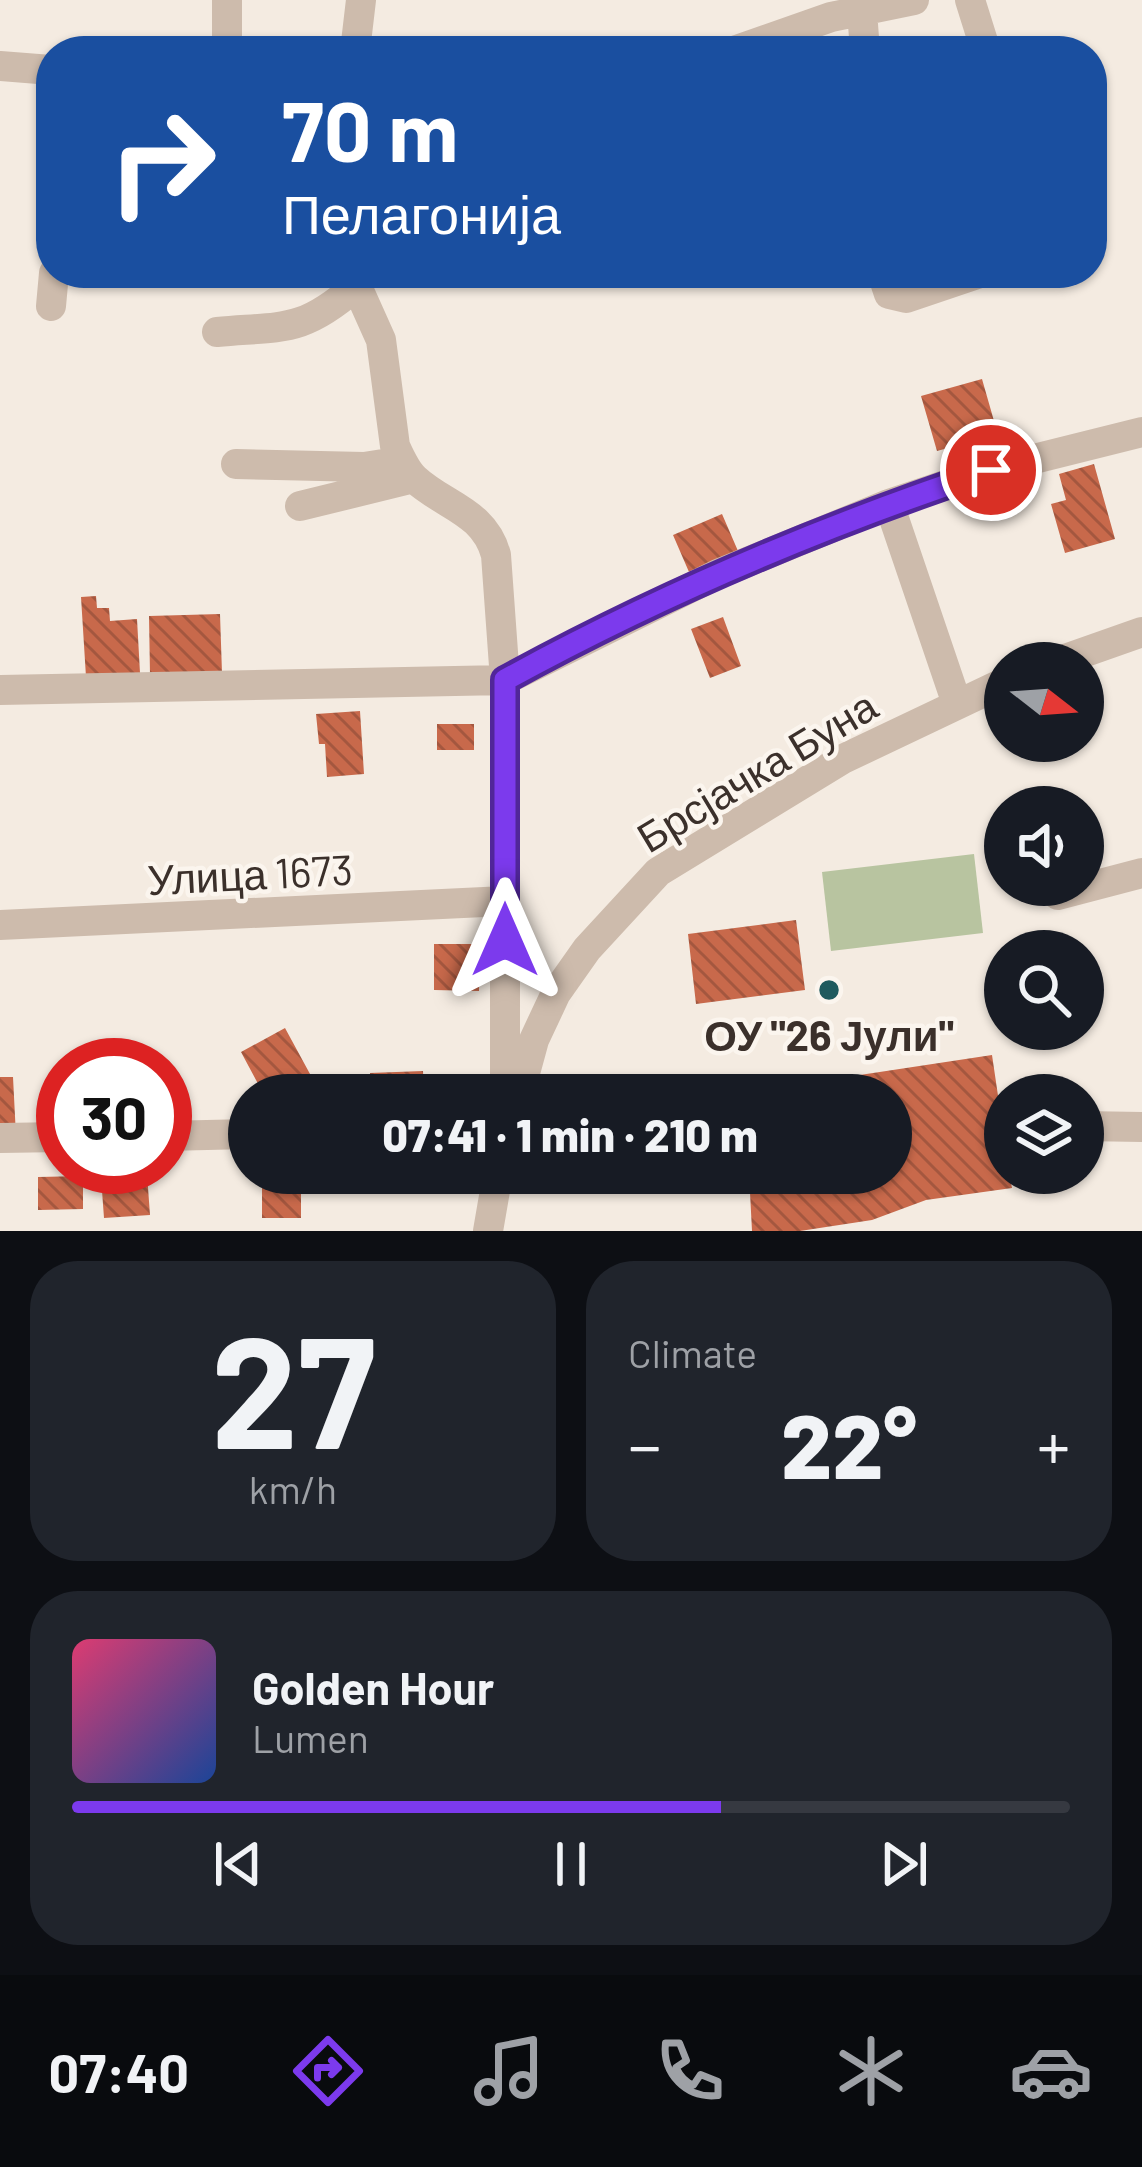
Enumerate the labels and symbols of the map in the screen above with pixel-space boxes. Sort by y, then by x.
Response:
pin [940,419,1042,521]
north arrow [984,642,1104,762]
street label: Брсјачка Буна [627,679,886,862]
street label: Улица 1673 [146,843,354,904]
position arrow [442,877,568,1003]
marker: ОУ "26 Јули" [816,977,842,1003]
place label: ОУ "26 Јули" [704,1009,954,1060]
speed limit sign: 30 [36,1038,192,1194]

